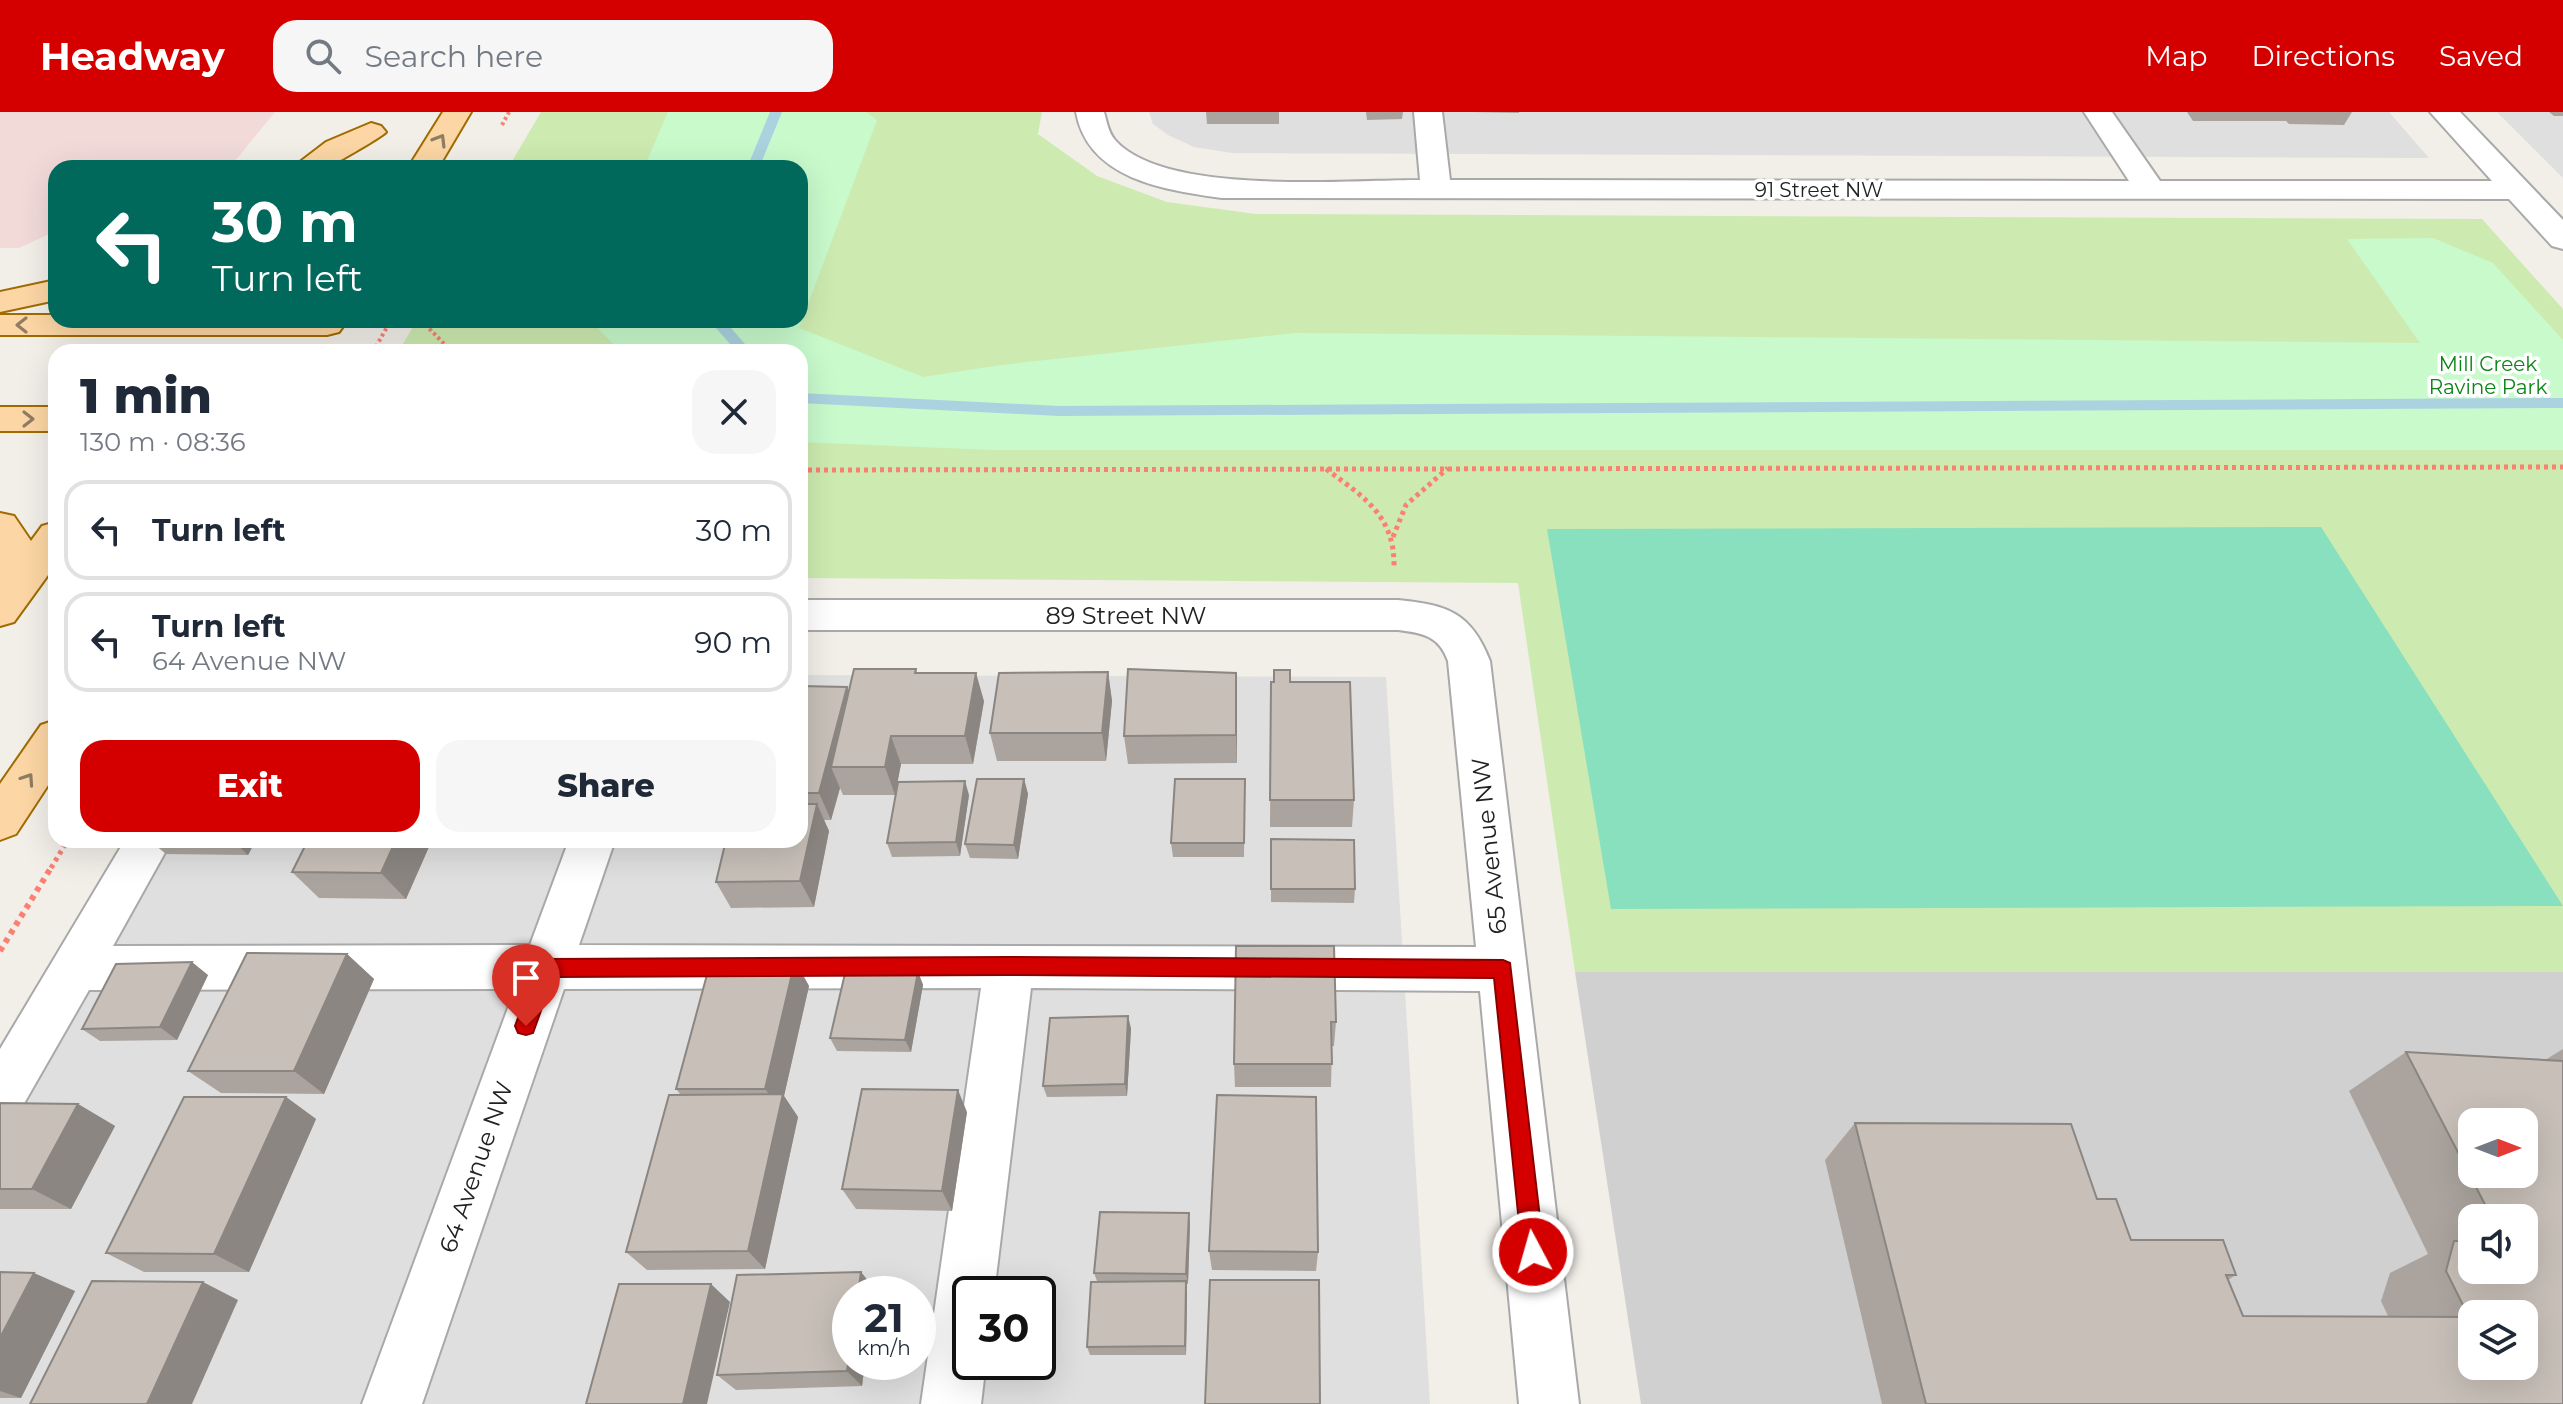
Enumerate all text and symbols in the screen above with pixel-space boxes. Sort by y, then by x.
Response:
search box [273,20,833,92]
text: Headway [40,33,225,80]
icon: search [301,34,345,78]
text: Search here [365,38,543,75]
text: Map [2145,39,2207,73]
text: Directions [2251,39,2395,73]
text: Saved [2439,39,2523,73]
one-way arrow [430,134,446,149]
street label: 91 Street NW [1755,178,1883,202]
text: 30 m [212,188,358,256]
icon: left [80,192,184,296]
text: Turn left [212,256,363,300]
one-way arrow [15,316,28,334]
park label: Mill Creek Ravine Park [2429,352,2547,399]
text: 1 min [80,367,212,425]
button: close [692,370,776,454]
one-way arrow [22,410,35,428]
text: 130 m · 08:36 [80,426,246,458]
icon: left [84,508,128,552]
text: Turn left [152,512,285,549]
text: 30 m [696,512,772,549]
street label: 89 Street NW [1046,601,1206,630]
text: Turn left [152,608,285,645]
icon: left [84,620,128,664]
text: 90 m [694,624,772,661]
text: 64 Avenue NW [152,645,346,677]
button: Exit [80,740,420,832]
button: Share [436,740,776,832]
street label: 65 Avenue NW [1465,756,1513,936]
one-way arrow [18,773,33,788]
pin [492,944,560,1026]
icon: arrive [504,956,548,1000]
street label: 64 Avenue NW [433,1077,519,1257]
north arrow [2458,1108,2538,1188]
map controls [2458,1108,2538,1380]
button: sound [2458,1204,2538,1284]
position arrow [1491,1210,1575,1294]
speed limit sign: 30 [952,1276,1056,1380]
text: 21 [864,1293,904,1342]
button: layers [2458,1300,2538,1380]
text: km/h [857,1336,911,1360]

